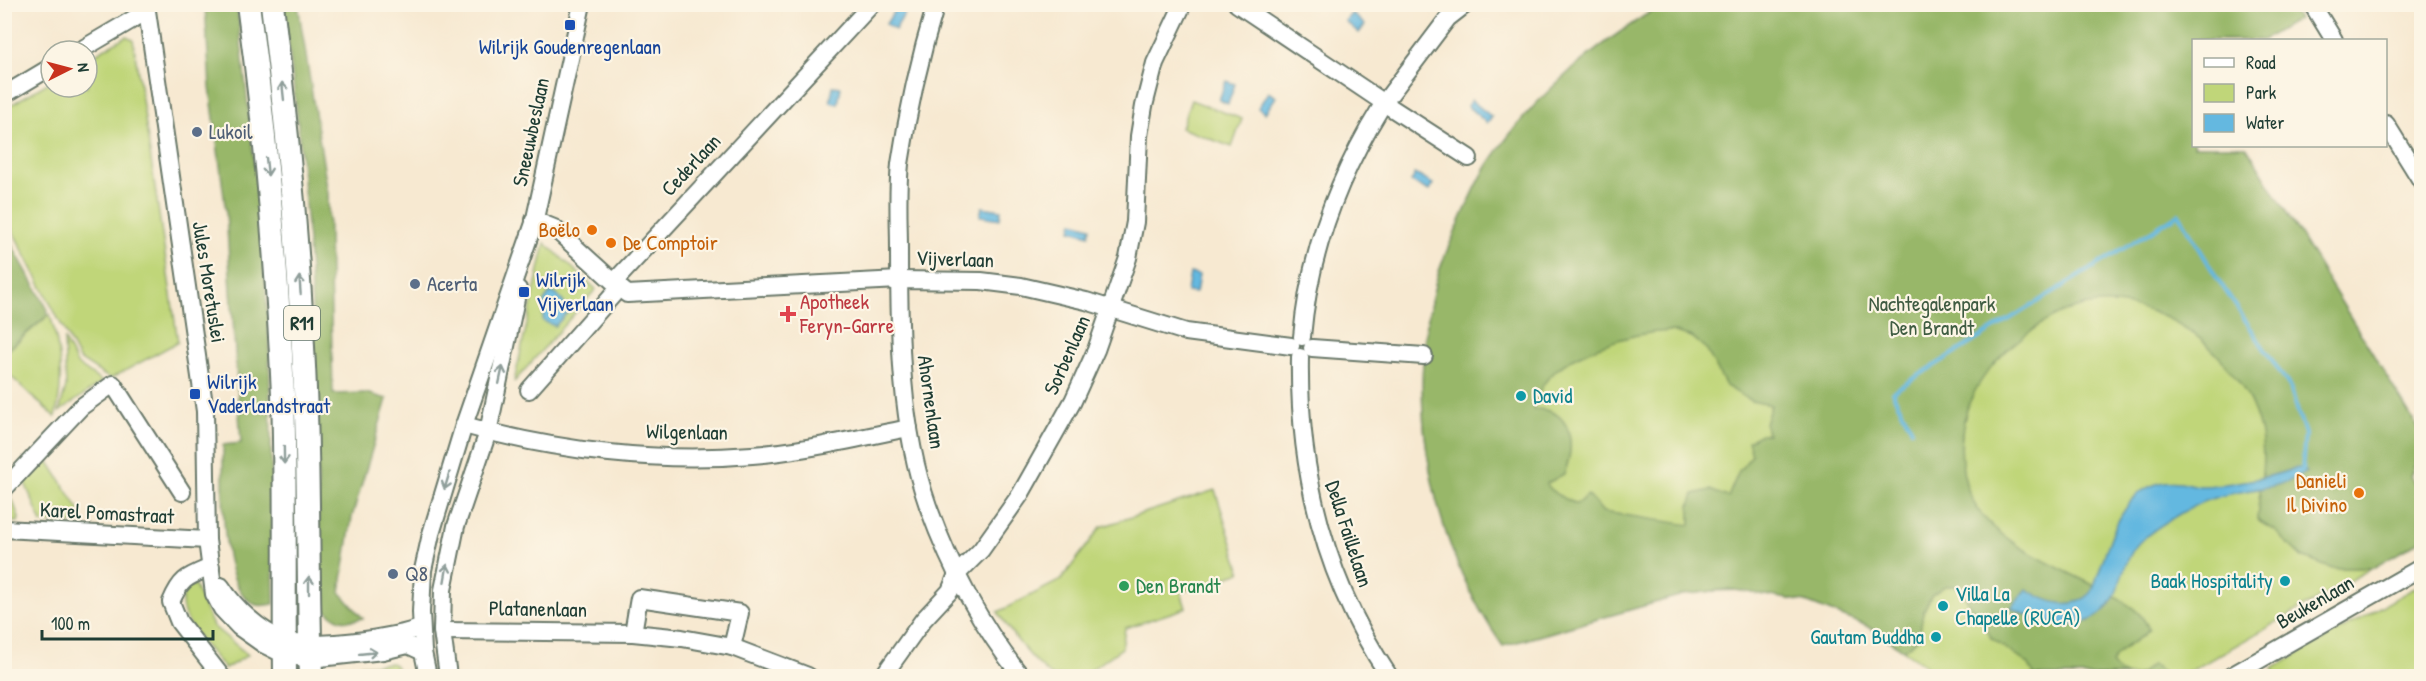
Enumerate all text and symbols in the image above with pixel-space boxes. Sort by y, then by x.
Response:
marker: Wilrijk Goudenregenlaan [563,18,577,32]
place label: Wilrijk Goudenregenlaan [479,32,661,61]
north arrow [39,39,99,99]
legend [2192,39,2387,147]
text: Road [2246,50,2276,75]
text: N [73,62,95,73]
street label: Sneeuwbeslaan [505,75,556,189]
text: Park [2246,80,2277,105]
one-way arrow [277,81,288,101]
text: Water [2246,110,2284,135]
place label: Lukoil [209,117,253,146]
marker: Lukoil [190,125,204,139]
street label: Cederlaan [654,127,727,202]
one-way arrow [262,156,273,176]
place label: Boëlo [538,215,580,244]
street label: Jules Moretuslei [186,219,233,345]
marker: Boëlo [585,223,599,237]
place label: De Comptoir [623,228,718,257]
marker: De Comptoir [604,236,618,250]
street label: Vijverlaan [916,243,994,274]
place label: Wilrijk Vijverlaan [536,265,614,318]
place label: Acerta [427,269,477,298]
one-way arrow [294,276,305,296]
marker: Acerta [408,277,422,291]
marker: Wilrijk Vijverlaan [517,285,531,299]
place label: Apotheek Feryn-Garre [799,287,894,340]
park label: Nachtegalenpark Den Brandt [1869,289,1996,342]
road number: R11 [284,306,320,340]
marker: Apotheek Feryn-Garre [781,307,795,321]
street label: Sorbenlaan [1036,310,1097,399]
street label: Ahornenlaan [911,353,952,451]
one-way arrow [496,366,507,385]
place label: Wilrijk Vaderlandstraat [207,367,331,420]
place label: David [1533,381,1573,410]
marker: Wilrijk Vaderlandstraat [188,387,202,401]
marker: David [1514,389,1528,403]
street label: Wilgenlaan [646,416,728,447]
one-way arrow [278,444,290,464]
place label: Danieli Il Divino [2286,466,2347,519]
one-way arrow [441,471,452,490]
street label: Della Faillelaan [1319,477,1380,591]
marker: Danieli Il Divino [2352,486,2366,500]
street label: Karel Pomastraat [39,495,176,531]
place label: Q8 [405,559,428,588]
one-way arrow [441,564,452,583]
place label: Baak Hospitality [2150,566,2273,595]
marker: Q8 [386,567,400,581]
street label: Beukenlaan [2270,568,2359,636]
place label: Den Brandt [1136,571,1221,600]
marker: Baak Hospitality [2278,574,2292,588]
one-way arrow [303,575,315,595]
marker: Den Brandt [1117,579,1131,593]
place label: Villa La Chapelle (RUCA) [1955,579,2081,632]
street label: Platanenlaan [489,593,587,624]
marker: Villa La Chapelle (RUCA) [1936,599,1950,613]
scale bar [42,603,213,641]
text: 100 m [51,611,90,636]
place label: Gautam Buddha [1810,622,1924,651]
marker: Gautam Buddha [1929,630,1943,644]
one-way arrow [357,647,377,658]

